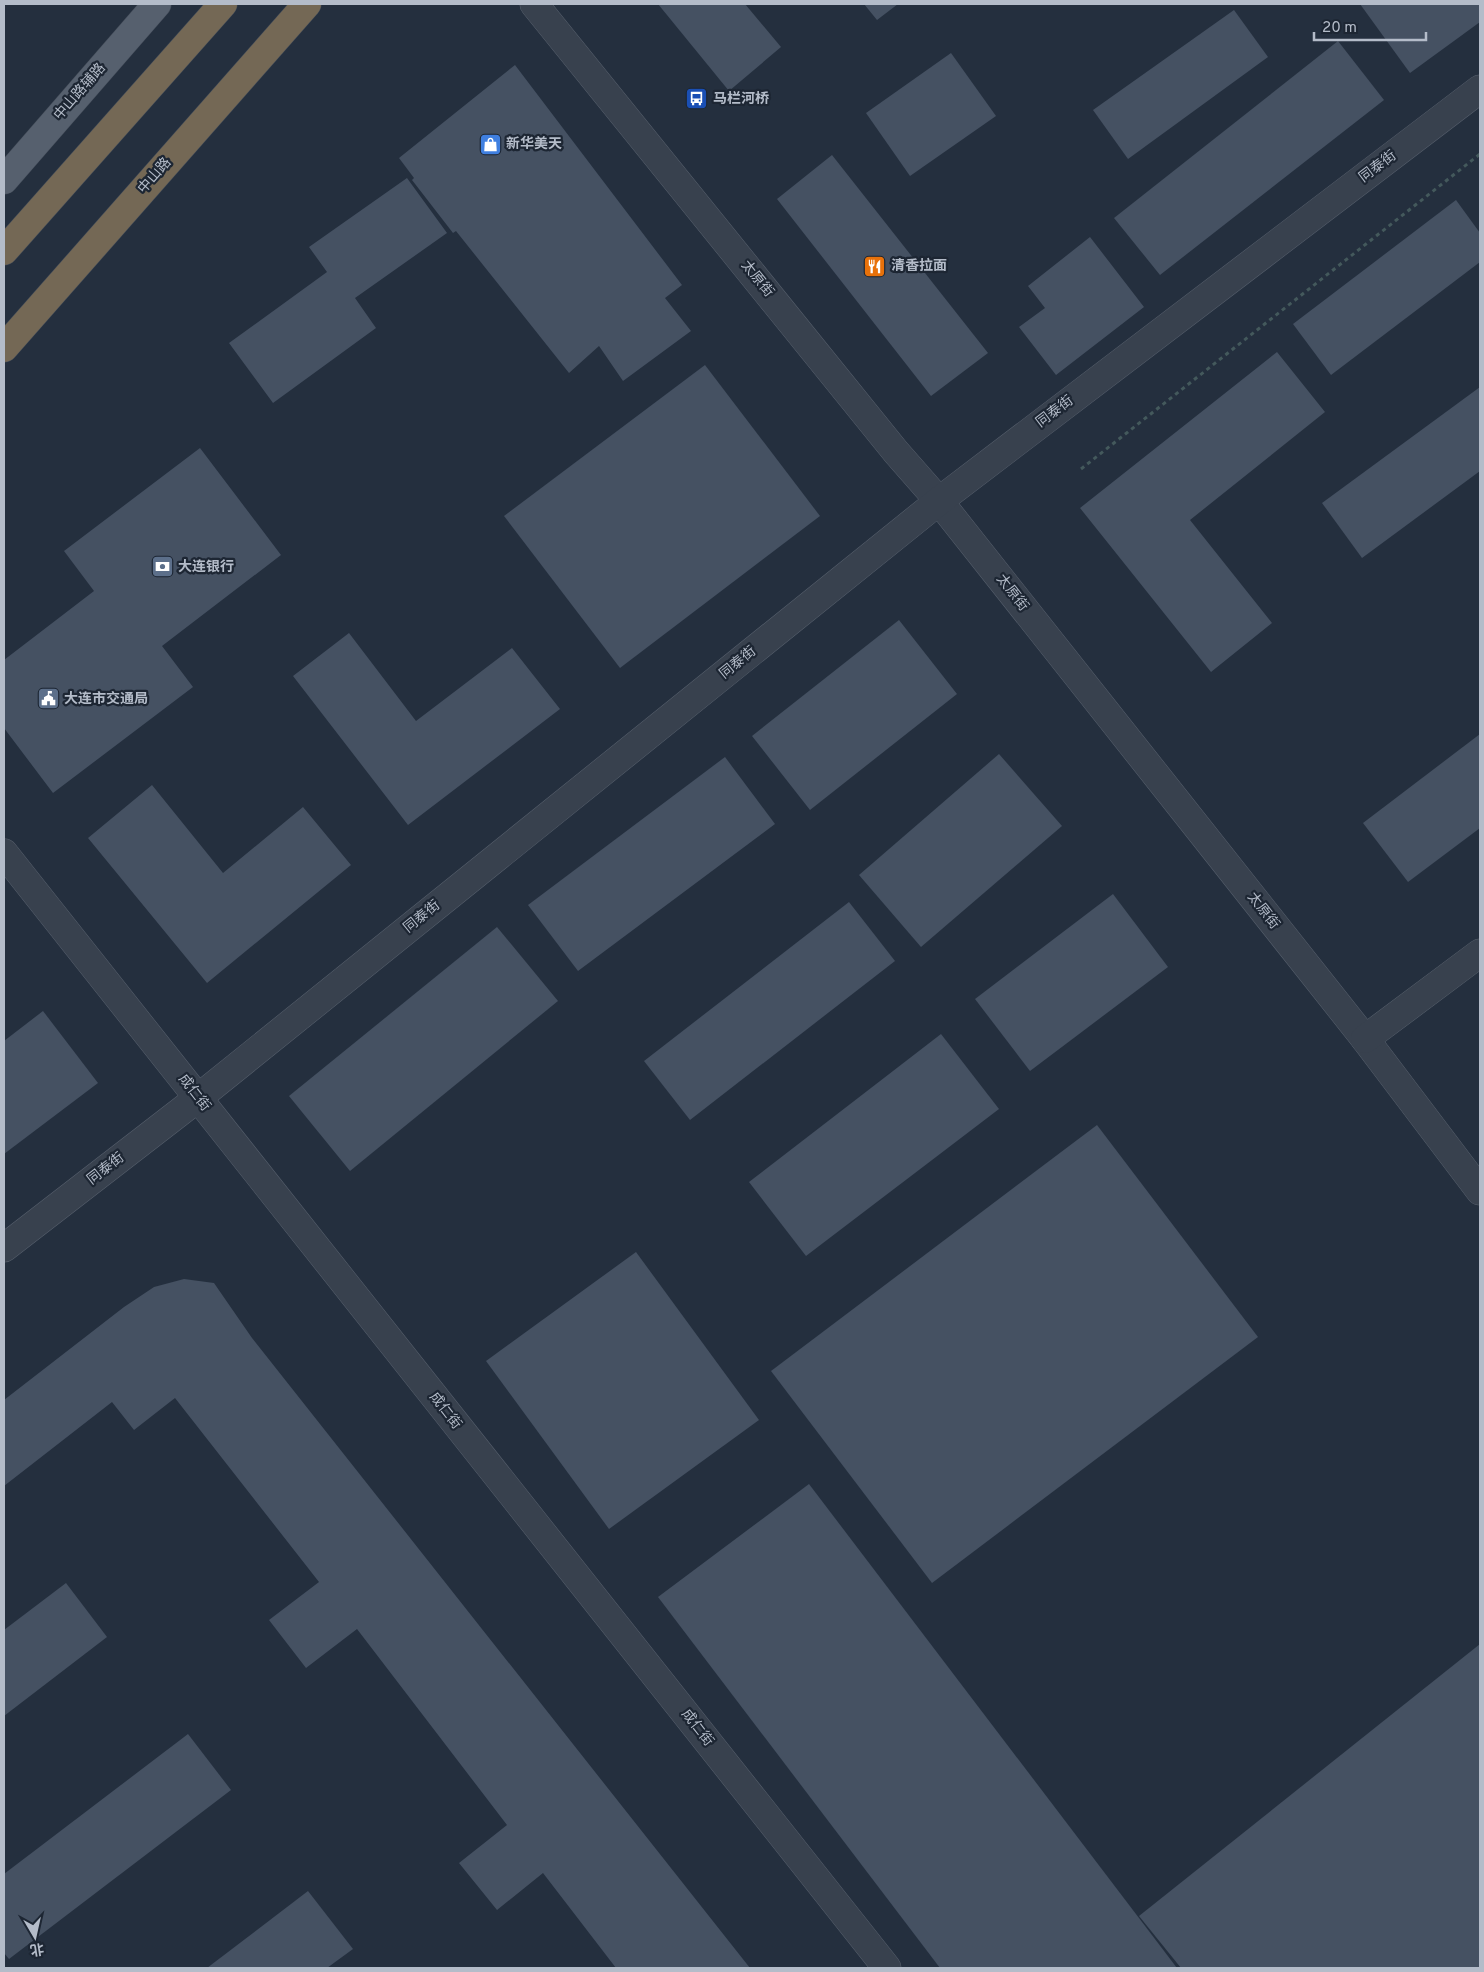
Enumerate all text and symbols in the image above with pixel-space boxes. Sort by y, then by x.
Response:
scale bar [1314,10,1426,42]
text: 20 m [1322,19,1357,38]
street label: 中山路辅路 [51,60,109,124]
bus stop icon: 马栏河桥 [685,87,709,111]
place label: 马栏河桥 [713,91,769,108]
shop icon: 新华美天 [478,132,502,156]
place label: 新华美天 [506,135,562,153]
street label: 同泰街 [1356,148,1400,186]
street label: 中山路 [135,155,175,197]
restaurant icon: 清香拉面 [863,254,887,278]
street label: 太原街 [737,257,777,301]
place label: 清香拉面 [891,257,947,275]
street label: 同泰街 [1033,393,1077,431]
bank icon: 大连银行 [150,555,174,579]
place label: 大连银行 [178,559,234,576]
street label: 太原街 [992,571,1032,615]
street label: 同泰街 [716,643,760,683]
public building icon: 大连市交通局 [36,687,60,711]
place label: 大连市交通局 [64,690,148,708]
street label: 太原街 [1243,889,1283,933]
street label: 同泰街 [400,897,444,937]
street label: 成仁街 [174,1071,214,1115]
street label: 同泰街 [84,1149,128,1189]
street label: 成仁街 [425,1389,465,1433]
street label: 成仁街 [677,1706,717,1750]
north arrow [10,1912,60,1962]
text: 北 [29,1939,45,1958]

